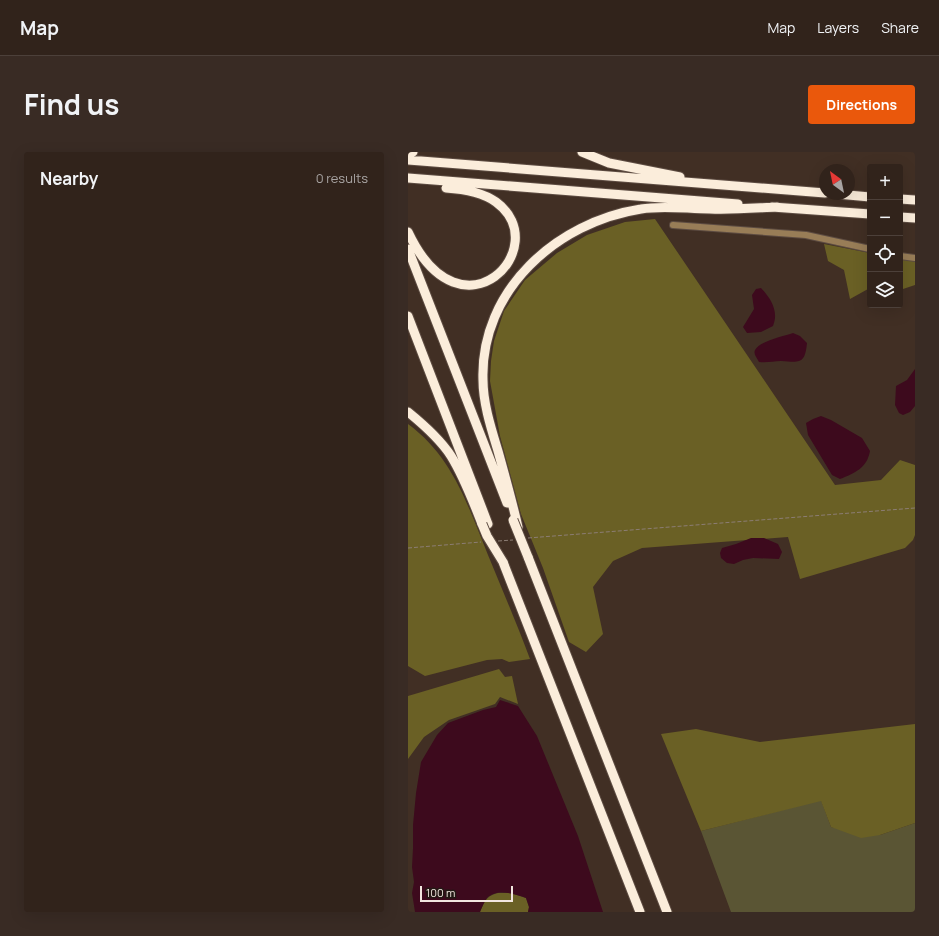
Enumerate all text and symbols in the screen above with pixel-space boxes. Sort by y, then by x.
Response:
text: Map [20,15,59,41]
text: Map [767,18,795,37]
text: Layers [817,18,859,37]
text: Share [881,18,919,37]
text: Find us [24,85,119,123]
button: Directions [808,85,915,124]
north arrow [819,164,855,200]
map controls [867,164,903,308]
button: + [867,164,903,200]
text: Nearby [40,167,98,190]
text: 0 results [316,169,368,187]
button: − [867,200,903,236]
button: locate [867,236,903,272]
button: layers [867,272,903,308]
scale bar [420,884,513,903]
text: 100 m [426,885,455,900]

